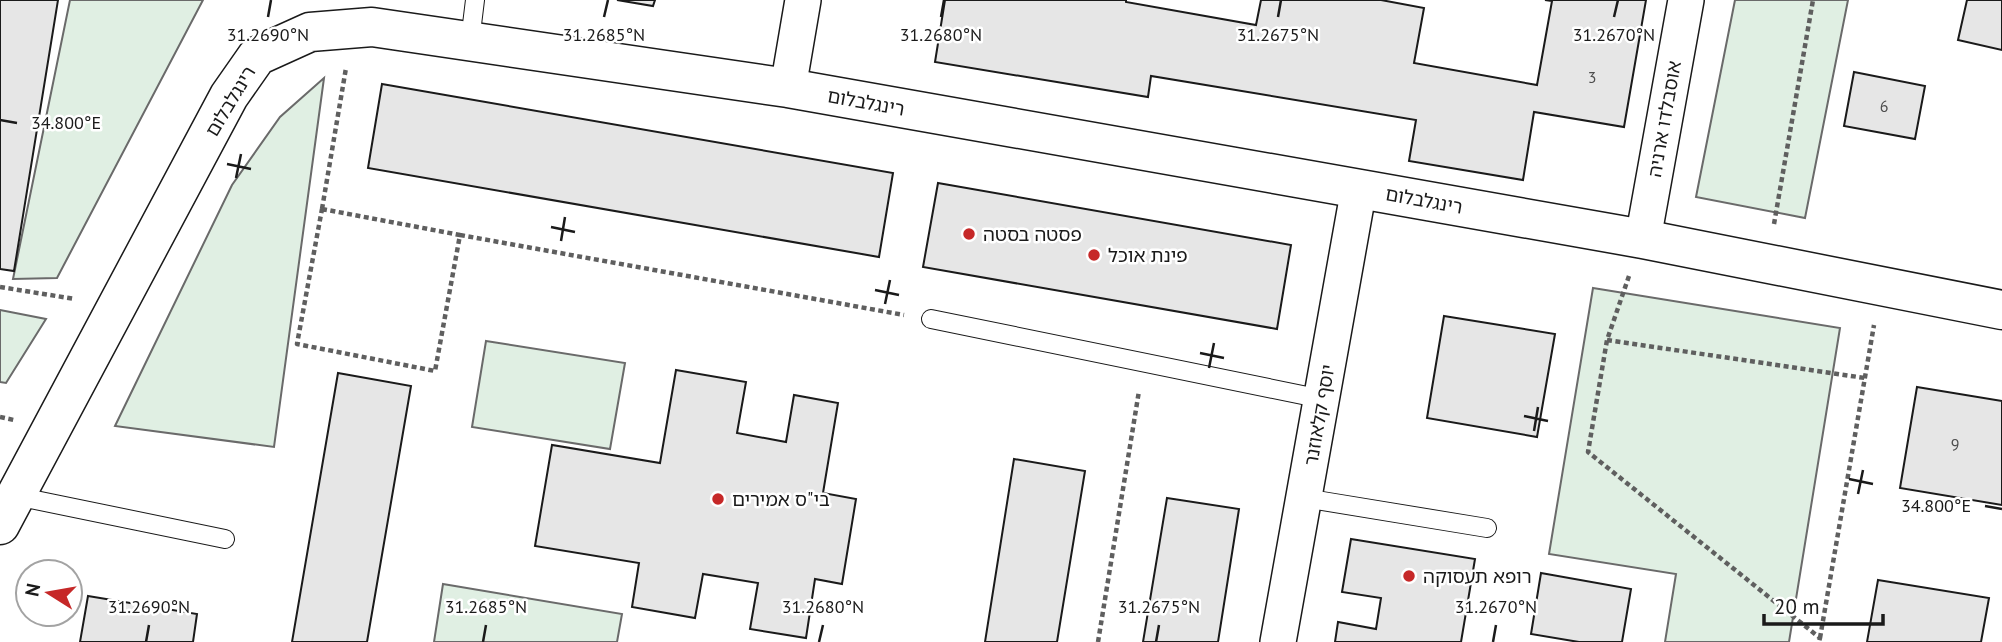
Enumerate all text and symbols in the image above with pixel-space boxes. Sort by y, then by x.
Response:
text: 31.2690°N [227,23,309,46]
text: 31.2685°N [563,23,645,46]
text: 31.2680°N [900,23,982,46]
text: 31.2675°N [1237,23,1319,46]
text: 31.2670°N [1573,23,1655,46]
street label: אוסבלדו ארניה [1642,59,1686,179]
street label: רינגלבלום [200,61,260,141]
house number: 3 [1588,67,1596,87]
street label: רינגלבלום [826,83,906,121]
house number: 6 [1880,96,1888,116]
text: 34.800°E [31,111,101,134]
street label: רינגלבלום [1384,181,1464,219]
place label: פסטה בסטה [983,222,1082,246]
marker: פסטה בסטה [961,226,977,242]
place label: פינת אוכל [1108,243,1188,267]
marker: פינת אוכל [1086,247,1102,263]
street label: יוסף קלאוזנר [1298,362,1340,468]
house number: 9 [1951,434,1959,454]
place label: בי"ס אמירים [732,487,830,511]
marker: בי"ס אמירים [710,491,726,507]
text: 34.800°E [1901,494,1971,517]
north arrow [14,558,84,628]
place label: רופא תעסוקה [1423,564,1532,588]
marker: רופא תעסוקה [1401,568,1417,584]
text: N [19,581,45,598]
scale bar [1764,582,1883,626]
text: 20 m [1774,593,1820,620]
text: 31.2690°N [108,595,190,618]
text: 31.2685°N [445,595,527,618]
text: 31.2680°N [782,595,864,618]
text: 31.2675°N [1118,595,1200,618]
text: 31.2670°N [1455,595,1537,618]

